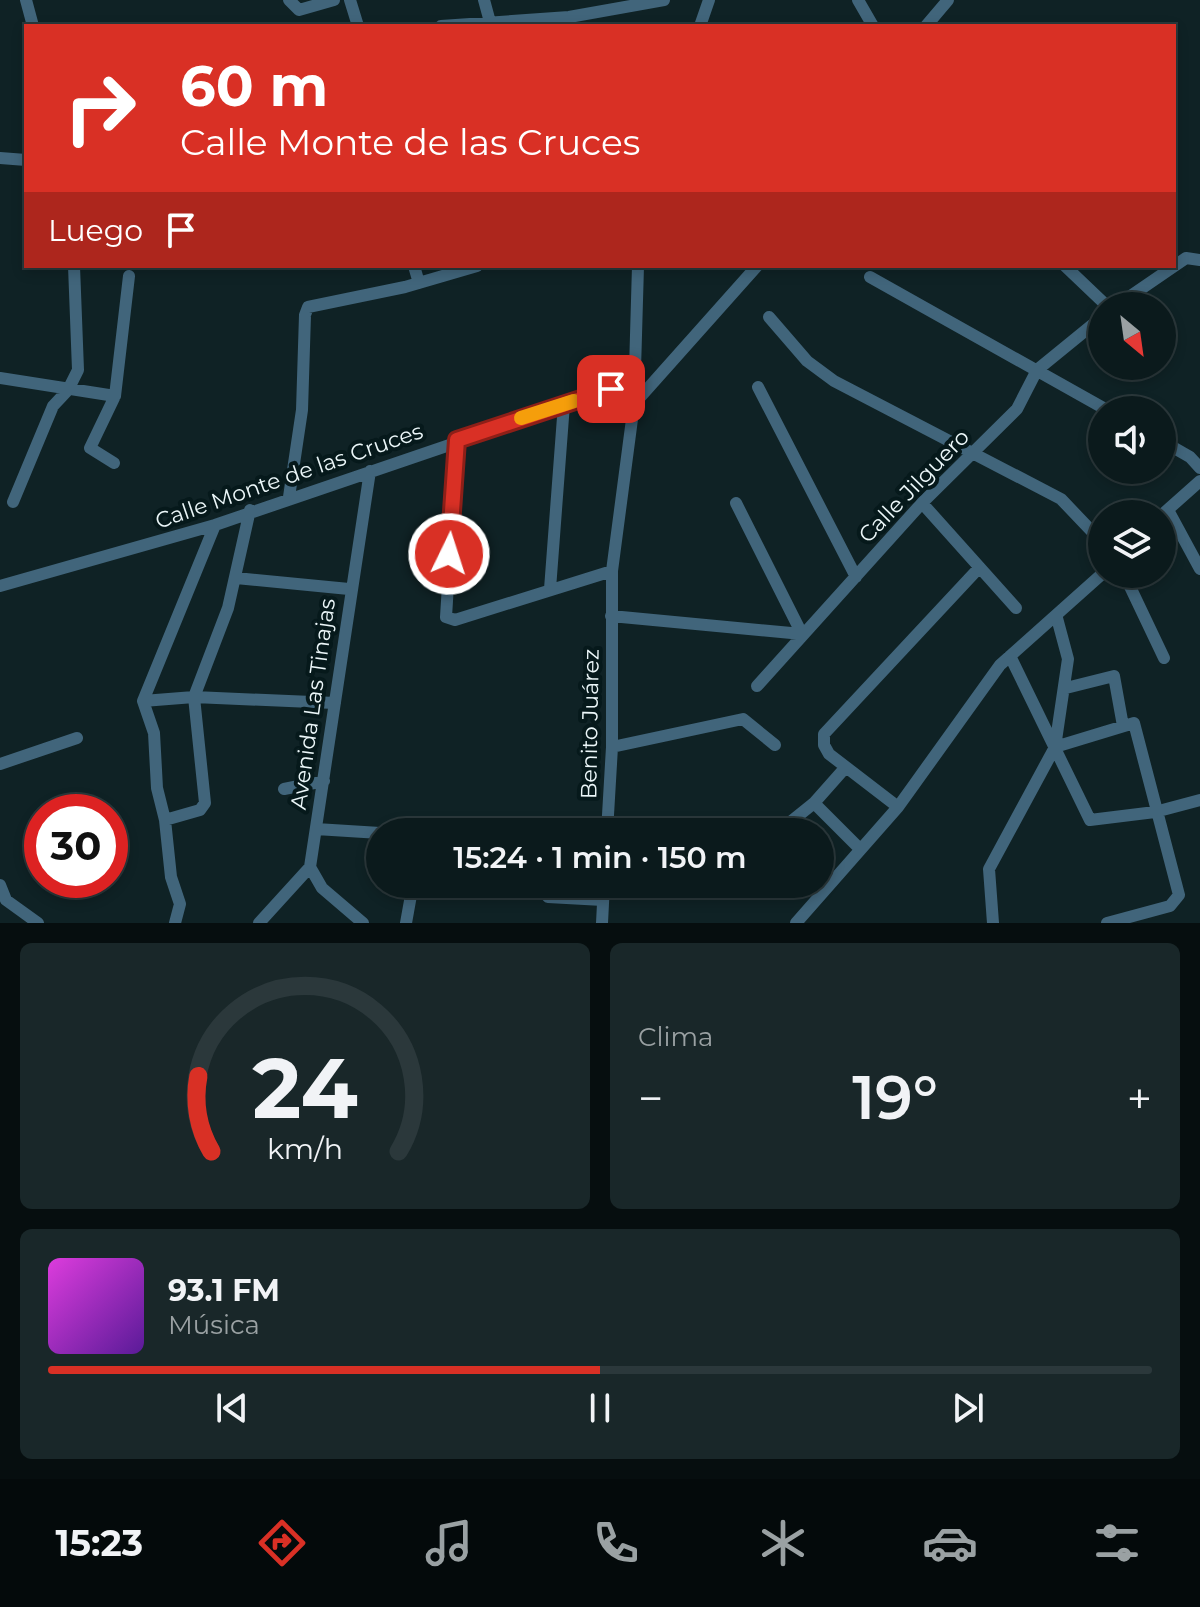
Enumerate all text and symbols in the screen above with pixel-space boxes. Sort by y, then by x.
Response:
text: 60 m [180,52,328,120]
icon: right [48,56,152,160]
text: Calle Monte de las Cruces [180,120,640,164]
icon: arrive [159,208,203,252]
text: Luego [48,212,143,249]
north arrow [1088,292,1176,380]
map controls [1088,292,1176,588]
pin [577,355,645,423]
icon: arrive [589,367,633,411]
button: sound [1088,396,1176,484]
street label: Calle Monte de las Cruces [152,417,427,535]
street label: Calle Jilguero [853,424,975,548]
button: layers [1088,500,1176,588]
position arrow [407,512,491,596]
street label: Avenida Las Tinajas [285,596,341,811]
street label: Benito Juárez [575,649,605,799]
speed limit sign: 30 [24,794,128,898]
text: 15:24 · 1 min · 150 m [453,839,747,876]
text: Clima [638,1021,713,1053]
text: 24 [252,1037,358,1139]
text: 19° [852,1061,938,1134]
text: − [638,1071,663,1125]
text: + [1127,1071,1152,1125]
text: km/h [267,1131,343,1166]
text: 93.1 FM [168,1272,280,1309]
text: Música [168,1309,260,1341]
icon: previous [210,1386,254,1430]
icon: pause [578,1386,622,1430]
icon: next [946,1386,990,1430]
icon: directions [254,1515,310,1571]
icon: music [421,1515,477,1571]
icon: phone [588,1515,644,1571]
icon: climate [755,1515,811,1571]
icon: car [922,1515,978,1571]
icon: filters [1089,1515,1145,1571]
text: 15:23 [55,1521,143,1565]

